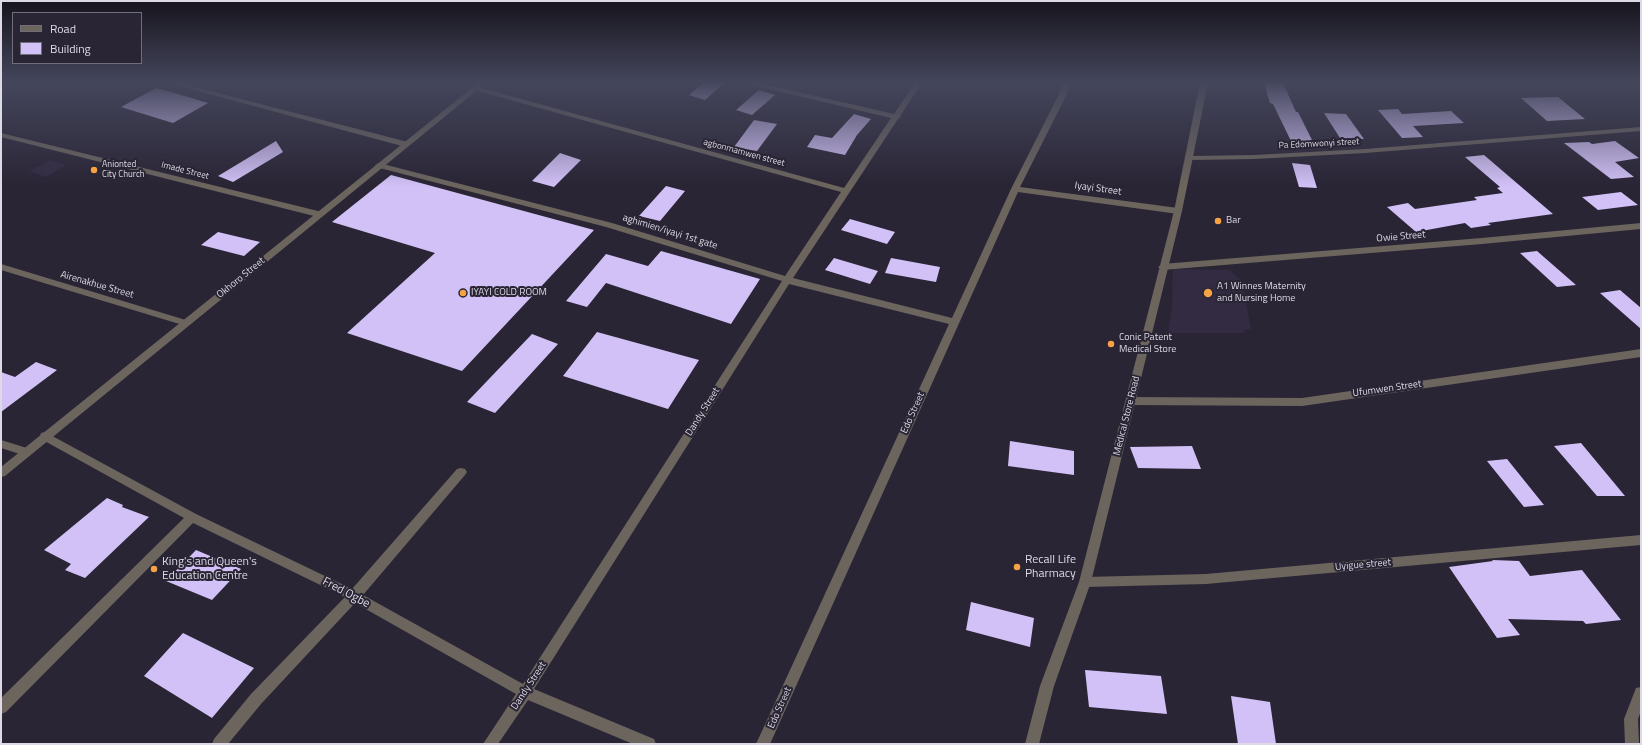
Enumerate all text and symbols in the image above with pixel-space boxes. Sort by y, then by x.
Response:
legend [12,12,142,64]
text: Road [50,19,76,38]
text: Building [50,39,91,58]
street label: Pa Edomwonyi street [1278,136,1360,152]
street label: agbonmamwen street [702,137,786,169]
place label: Anionted City Church [102,160,145,181]
street label: Imade Street [160,160,210,182]
marker: Anionted City Church [89,165,99,175]
street label: Iyayi Street [1074,180,1122,198]
street label: aghimien/iyayi 1st gate [621,212,719,252]
place label: Bar [1226,215,1241,227]
marker: Bar [1213,216,1223,226]
street label: Owie Street [1376,229,1426,245]
street label: Okhoro Street [214,255,268,301]
street label: Airenakhue Street [59,269,135,301]
place label: A1 Winnes Maternity and Nursing Home [1217,281,1306,304]
place label: IYAYI COLD ROOM [471,287,547,299]
marker: A1 Winnes Maternity and Nursing Home [1202,287,1214,299]
marker: IYAYI COLD ROOM [458,288,468,298]
place label: Conic Patent Medical Store [1119,332,1176,356]
marker: Conic Patent Medical Store [1106,339,1116,349]
street label: Medical Store Road [1111,375,1143,457]
street label: Ufumwen Street [1352,378,1422,400]
street label: Dandy Street [683,386,723,438]
street label: Edo Street [899,390,927,436]
place label: Recall Life Pharmacy [1025,553,1076,581]
place label: King's and Queen's Education Centre [162,555,257,583]
street label: Uyigue street [1334,557,1392,573]
marker: Recall Life Pharmacy [1012,562,1022,572]
marker: King's and Queen's Education Centre [149,564,159,574]
street label: Fred Ogbe [320,575,372,611]
street label: Dandy Street [509,660,549,712]
street label: Edo Street [766,685,794,731]

